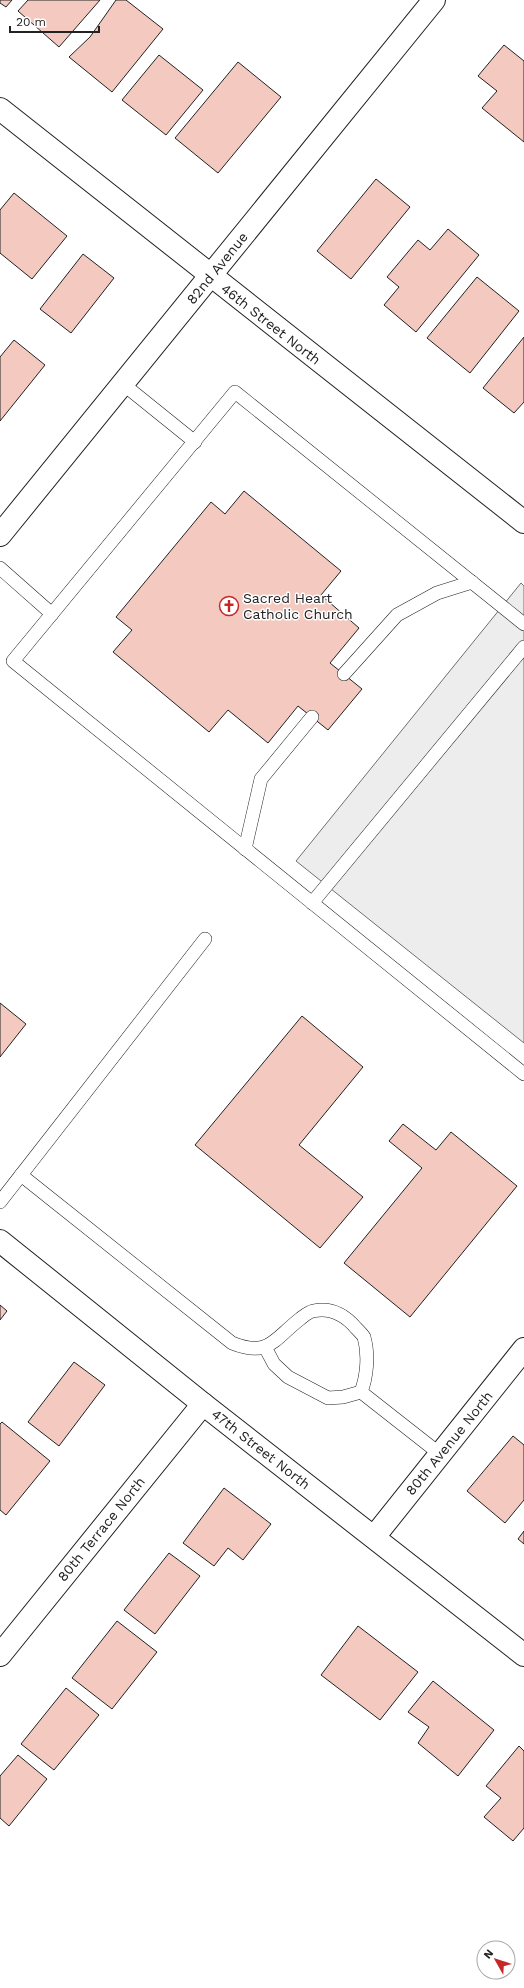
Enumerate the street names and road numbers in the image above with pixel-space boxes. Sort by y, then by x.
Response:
street label: 82nd Avenue [183,229,251,307]
street label: 46th Street North [218,280,324,368]
street label: 80th Avenue North [402,1388,496,1498]
street label: 47th Street North [209,1406,313,1492]
street label: 80th Terrace North [54,1474,148,1584]

